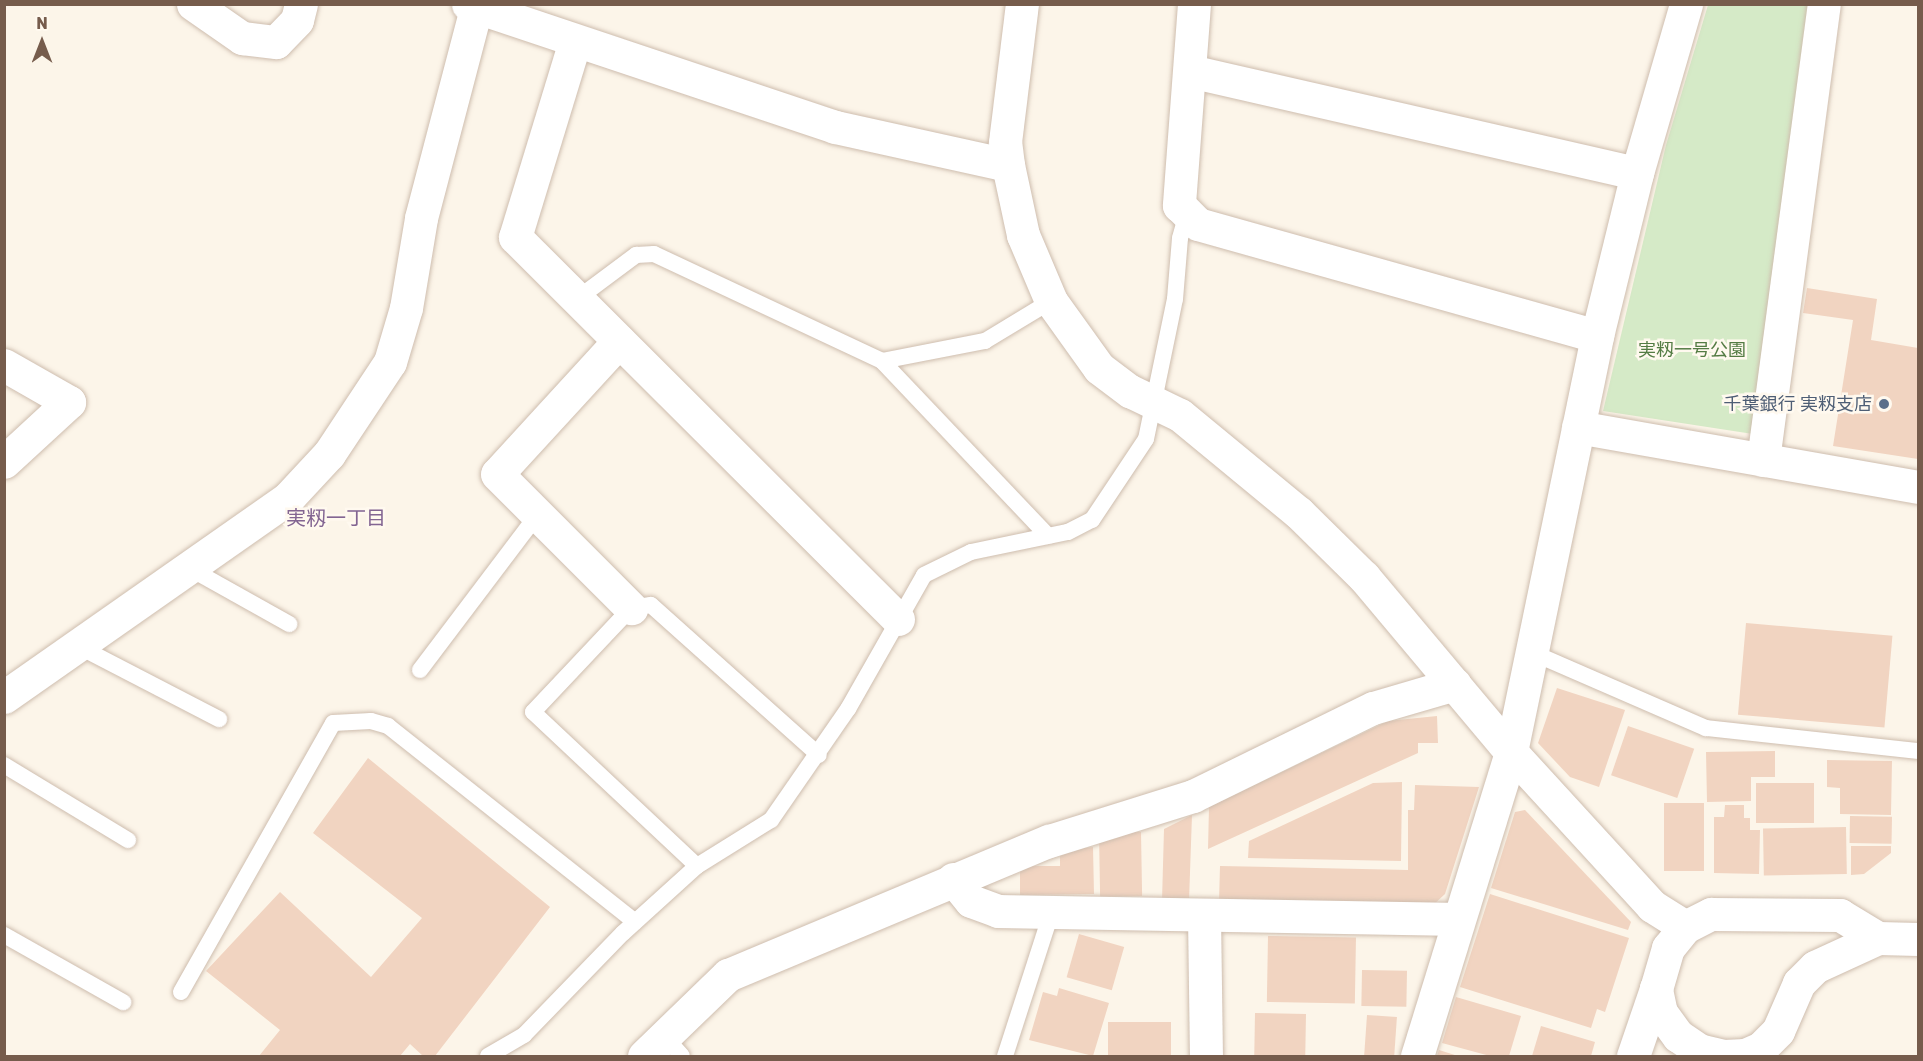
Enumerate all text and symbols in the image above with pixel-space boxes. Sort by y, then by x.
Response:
north arrow [12,12,72,72]
text: N [36,14,48,33]
park label: 実籾一号公園 [1638,339,1746,361]
place label: 千葉銀行 実籾支店 [1724,393,1872,415]
marker: 千葉銀行 実籾支店 [1877,397,1891,411]
district label: 実籾一丁目 [286,506,386,530]

